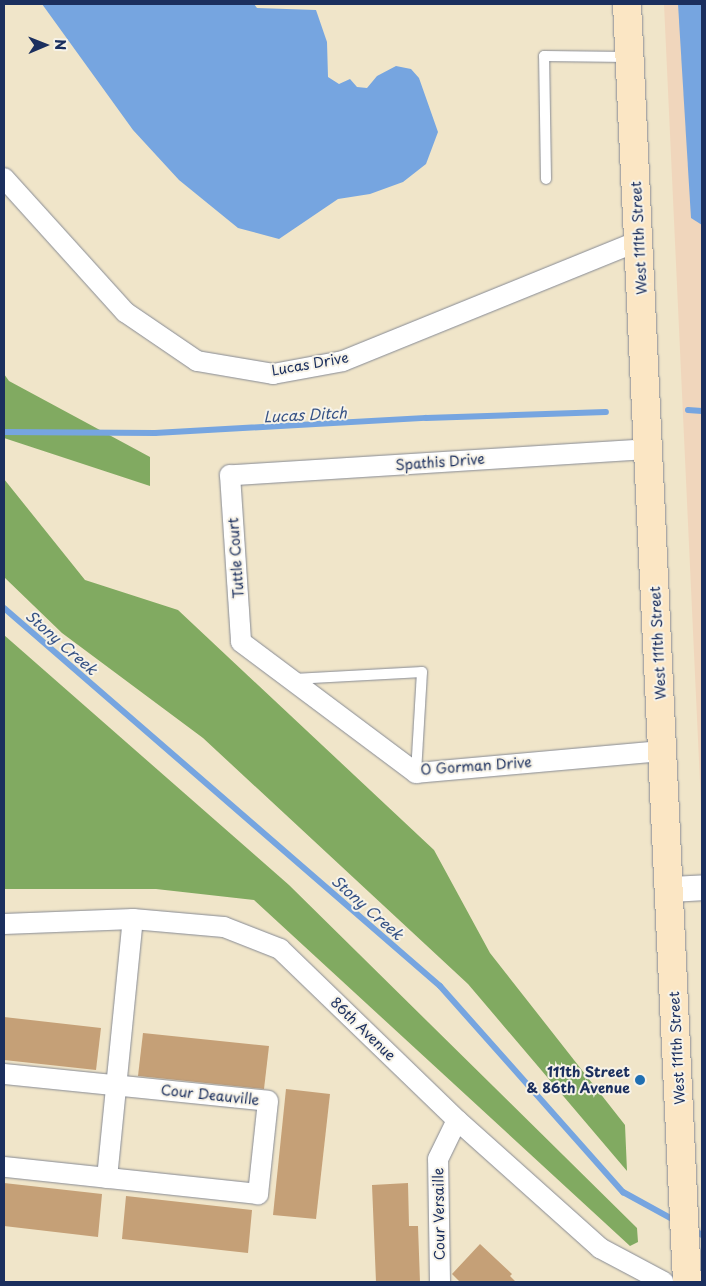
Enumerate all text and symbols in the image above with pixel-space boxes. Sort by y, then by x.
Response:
north arrow [20,20,70,70]
text: N [50,39,71,50]
street label: West 111th Street [628,180,650,296]
street label: Lucas Drive [270,349,350,379]
water label: Lucas Ditch [262,403,348,425]
street label: Spathis Drive [394,450,486,474]
street label: Tuttle Court [225,516,247,600]
street label: West 111th Street [647,585,669,701]
water label: Stony Creek [22,606,102,678]
street label: O Gorman Drive [420,754,532,778]
water label: Stony Creek [328,871,408,943]
street label: West 111th Street [666,990,688,1106]
street label: 86th Avenue [327,993,399,1065]
place label: 111th Street & 86th Avenue [525,1064,630,1096]
marker: 111th Street & 86th Avenue [634,1074,646,1086]
street label: Cour Deauville [159,1081,261,1109]
street label: Cour Versaille [430,1167,448,1261]

